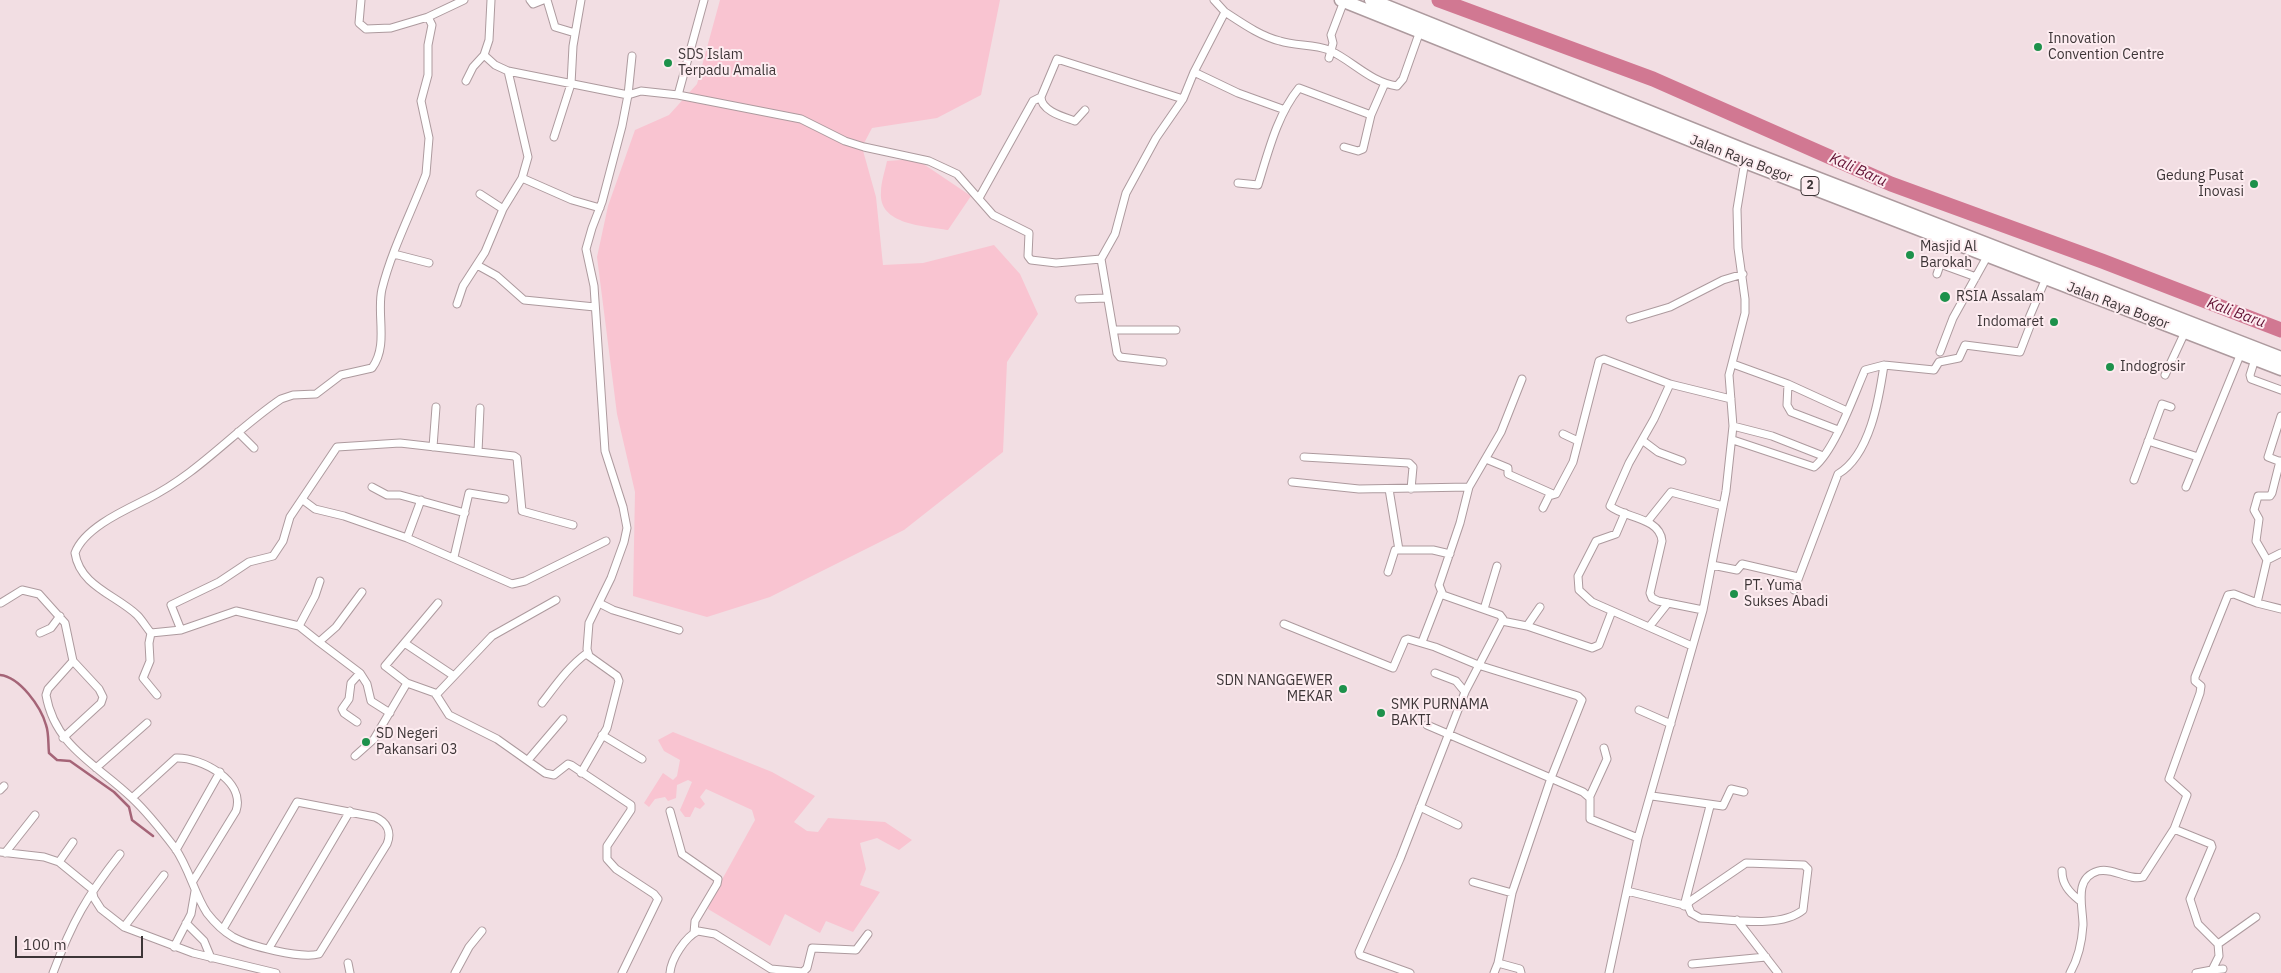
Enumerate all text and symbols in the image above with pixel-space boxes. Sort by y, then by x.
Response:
place label: Innovation Convention Centre [2048,31,2164,64]
marker: Innovation Convention Centre [2032,41,2044,53]
place label: SDS Islam Terpadu Amalia [678,47,776,80]
marker: SDS Islam Terpadu Amalia [662,57,674,69]
street label: Jalan Raya Bogor [1687,132,1795,186]
water label: Kali Baru [1827,149,1889,191]
place label: Gedung Pusat Inovasi [2156,168,2244,200]
road number: 2 [1801,177,1819,196]
marker: Gedung Pusat Inovasi [2248,178,2260,190]
place label: Masjid Al Barokah [1920,239,1977,272]
marker: Masjid Al Barokah [1904,249,1916,261]
street label: Jalan Raya Bogor [2064,279,2172,333]
place label: RSIA Assalam [1956,289,2044,305]
marker: RSIA Assalam [1938,290,1952,304]
water label: Kali Baru [2204,294,2268,332]
place label: Indomaret [1977,314,2044,330]
marker: Indomaret [2048,316,2060,328]
place label: Indogrosir [2120,359,2185,375]
marker: Indogrosir [2104,361,2116,373]
place label: PT. Yuma Sukses Abadi [1744,578,1828,610]
marker: PT. Yuma Sukses Abadi [1728,588,1740,600]
place label: SDN NANGGEWER MEKAR [1216,673,1333,706]
marker: SDN NANGGEWER MEKAR [1337,683,1349,695]
place label: SMK PURNAMA BAKTI [1391,697,1489,730]
marker: SMK PURNAMA BAKTI [1375,707,1387,719]
place label: SD Negeri Pakansari 03 [376,726,458,759]
marker: SD Negeri Pakansari 03 [360,736,372,748]
scale bar [18,926,145,958]
text: 100 m [23,935,67,954]

